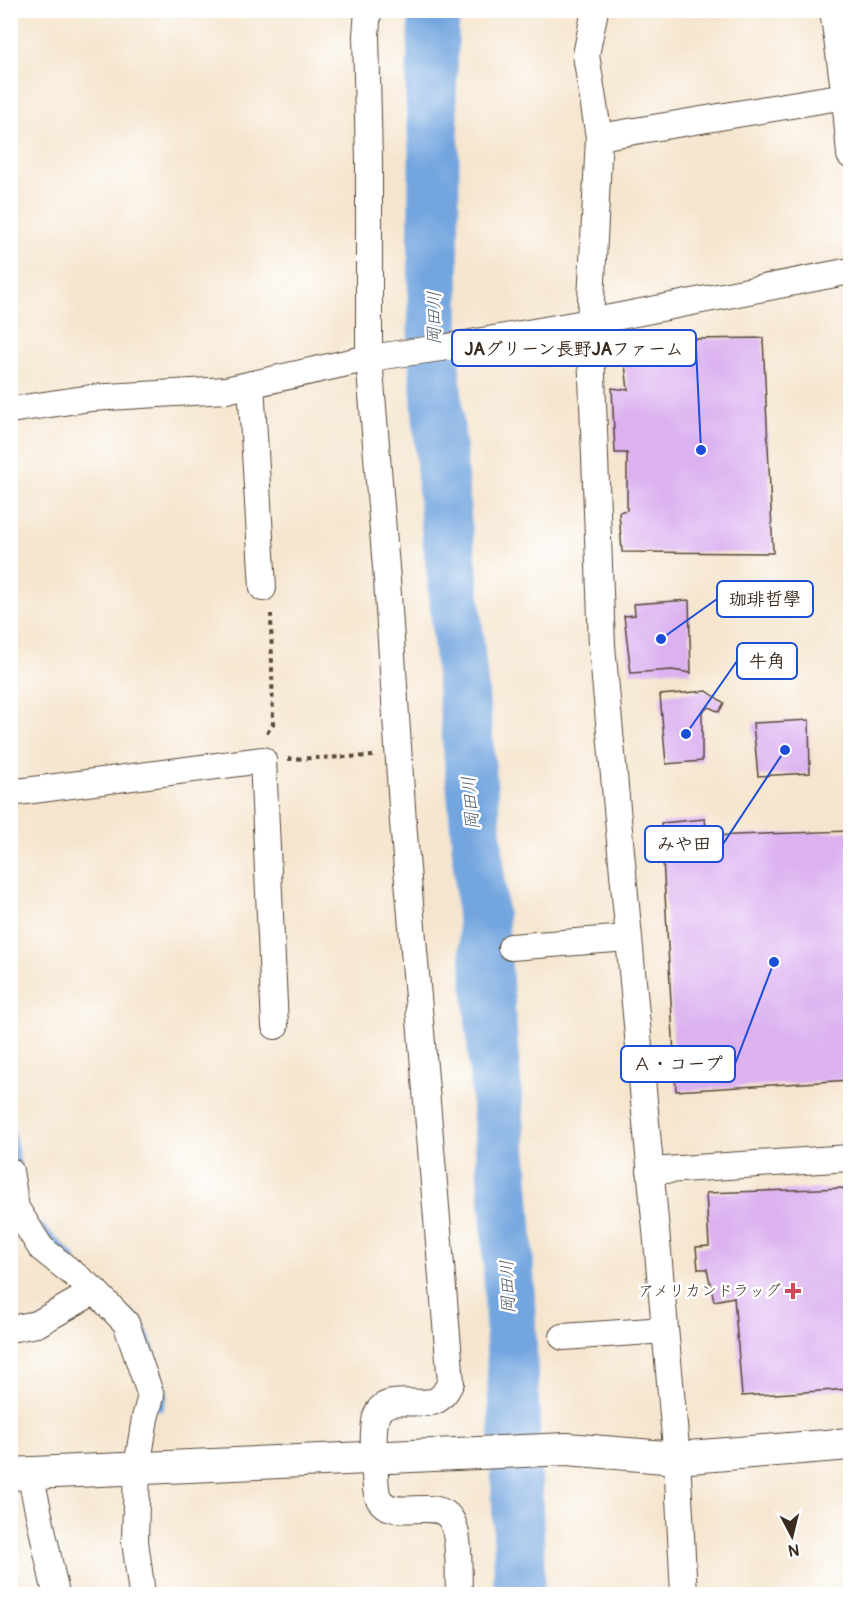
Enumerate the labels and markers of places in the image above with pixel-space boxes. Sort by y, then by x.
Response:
callout: JAグリーン長野JAファーム [452,330,696,366]
callout: 珈琲哲學 [717,581,813,617]
callout: 牛角 [737,643,797,679]
callout: みや田 [645,826,723,862]
callout: Ａ・コープ [621,1046,735,1082]
place label: アメリカンドラッグ [638,1281,781,1301]
marker: アメリカンドラッグ [786,1284,800,1298]

